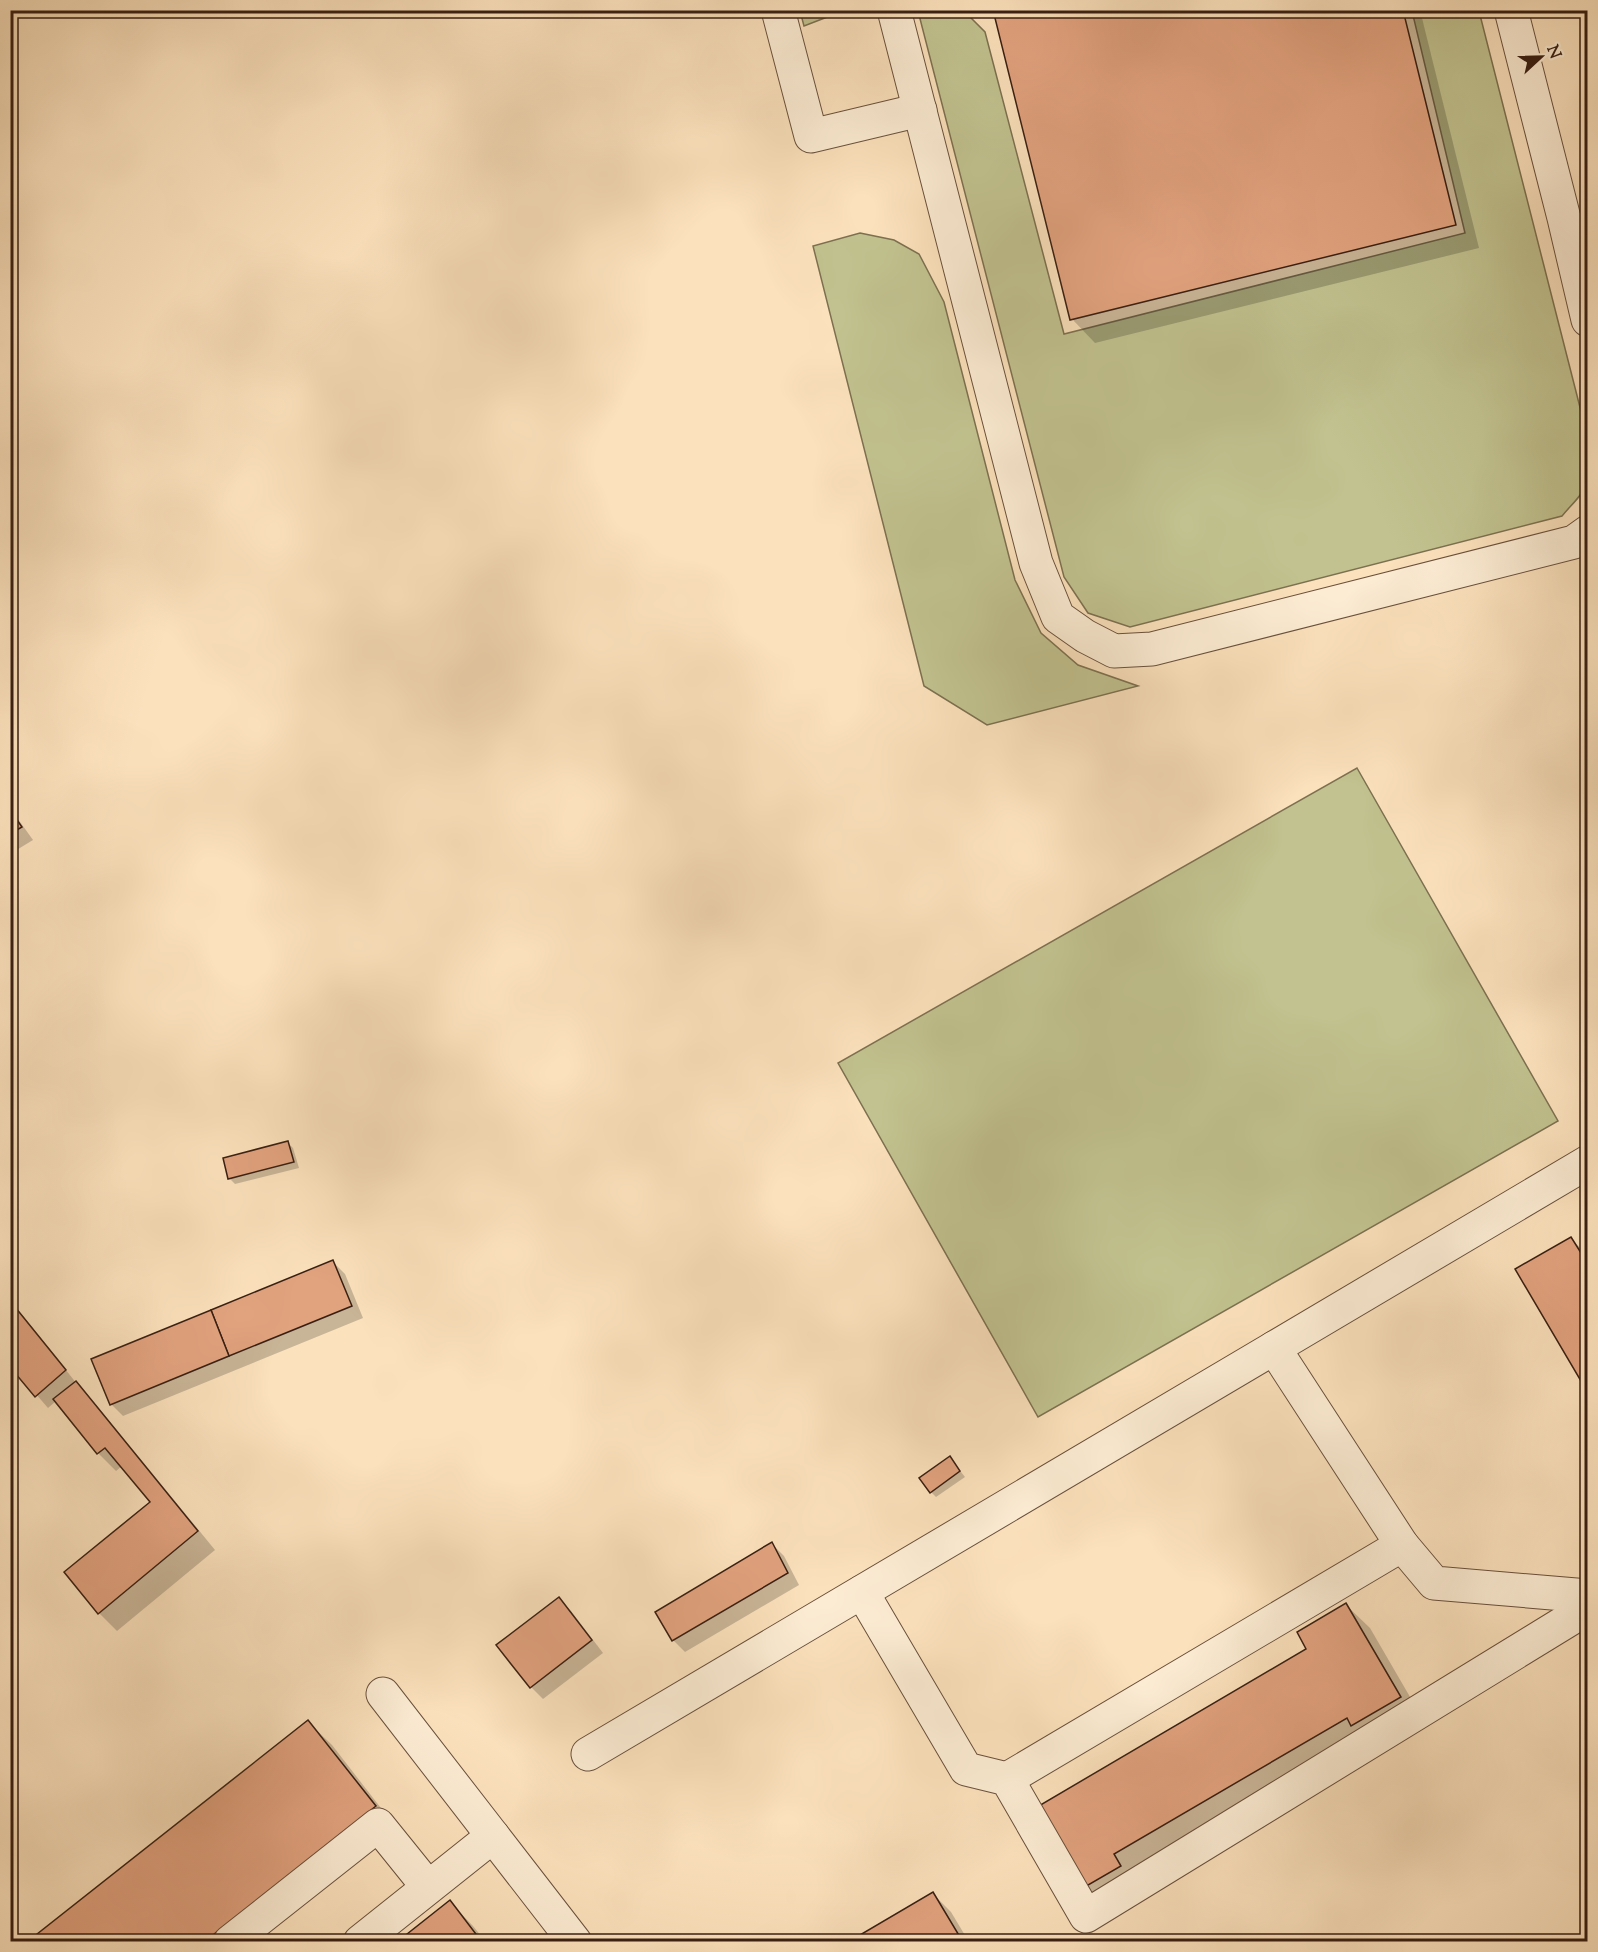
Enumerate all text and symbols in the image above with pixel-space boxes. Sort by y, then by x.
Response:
north arrow [1511,27,1571,87]
text: N [1540,42,1566,63]

